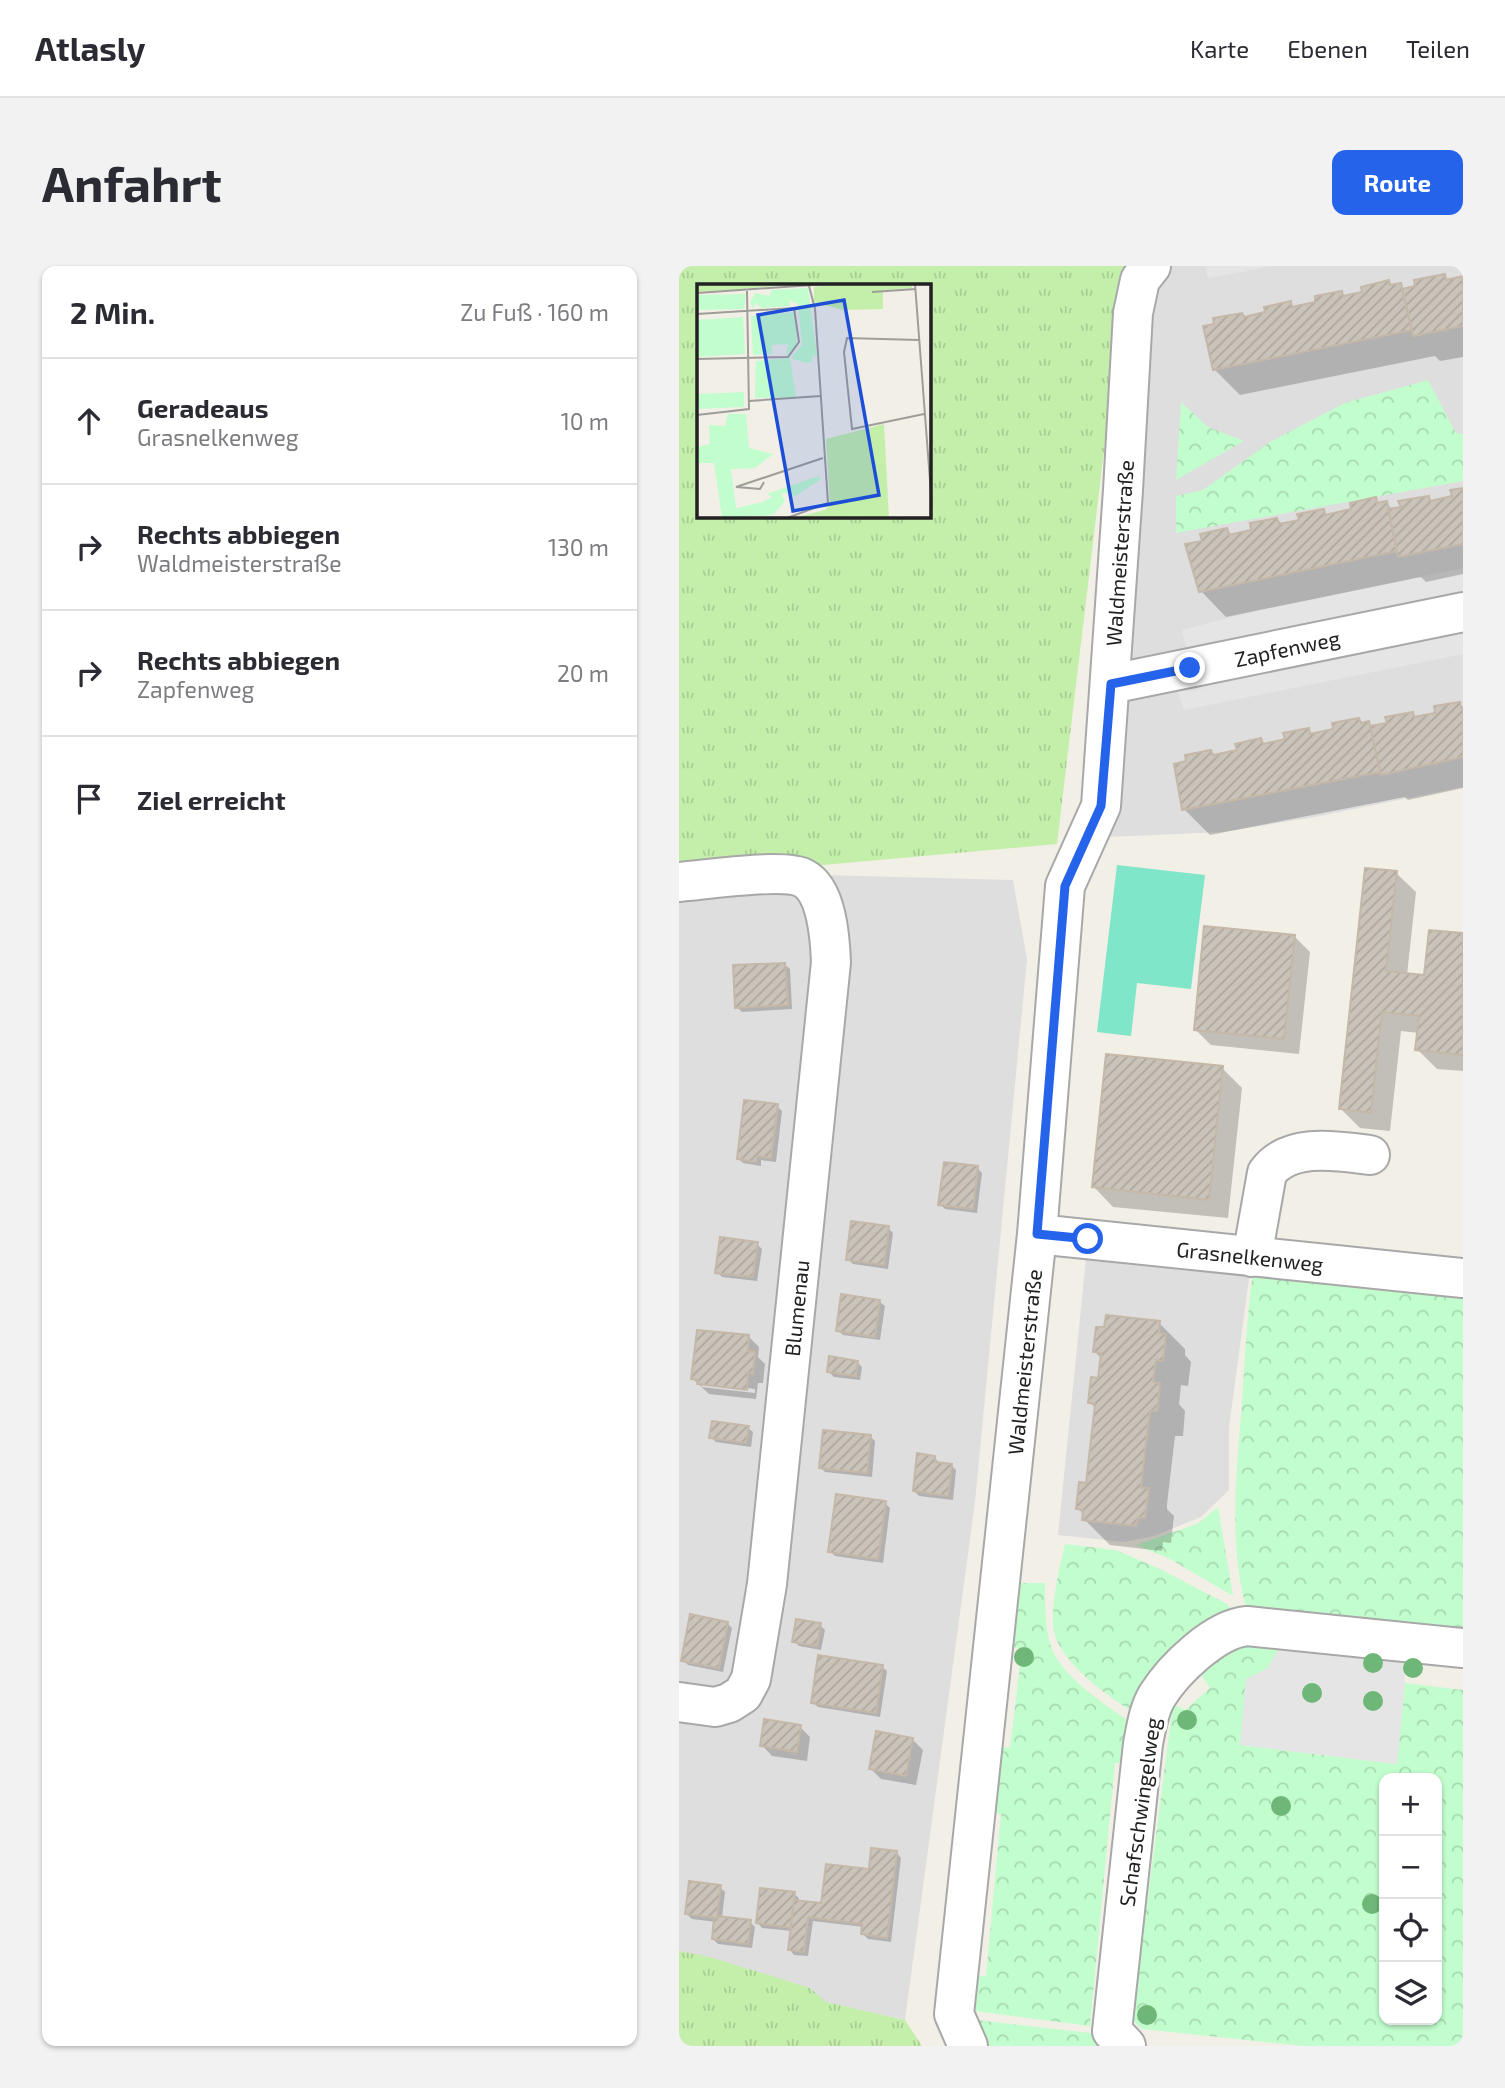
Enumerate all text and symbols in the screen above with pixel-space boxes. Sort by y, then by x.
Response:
text: Atlasly [35,28,145,68]
text: Karte [1190,34,1249,63]
text: Ebenen [1287,34,1368,63]
text: Teilen [1406,34,1470,63]
button: Route [1332,150,1463,215]
text: Anfahrt [42,153,222,212]
inset map [697,284,931,518]
text: 2 Min. [70,294,155,330]
text: Zu Fuß · 160 m [460,298,609,326]
text: Geradeaus [137,392,269,423]
icon: ahead [70,402,108,440]
text: 10 m [561,407,609,435]
text: Grasnelkenweg [137,423,299,451]
street label: Waldmeisterstraße [1100,459,1138,647]
text: Rechts abbiegen [137,518,340,549]
icon: right [70,528,108,566]
text: 130 m [548,533,609,561]
text: Waldmeisterstraße [137,549,342,577]
street label: Zapfenweg [1232,625,1342,671]
text: Rechts abbiegen [137,644,340,675]
route end [1174,652,1205,683]
icon: right [70,654,108,692]
text: 20 m [557,659,609,687]
text: Zapfenweg [137,675,254,703]
icon: arrive [70,780,108,818]
text: Ziel erreicht [137,784,286,815]
route start [1072,1223,1103,1254]
street label: Grasnelkenweg [1175,1236,1325,1276]
street label: Blumenau [779,1259,813,1357]
street label: Waldmeisterstraße [1002,1268,1046,1456]
street label: Schafschwingelweg [1113,1716,1165,1908]
map controls [1379,1773,1442,2025]
button: + [1379,1773,1442,1836]
button: − [1379,1836,1442,1899]
button: locate [1379,1899,1442,1962]
button: layers [1379,1962,1442,2025]

